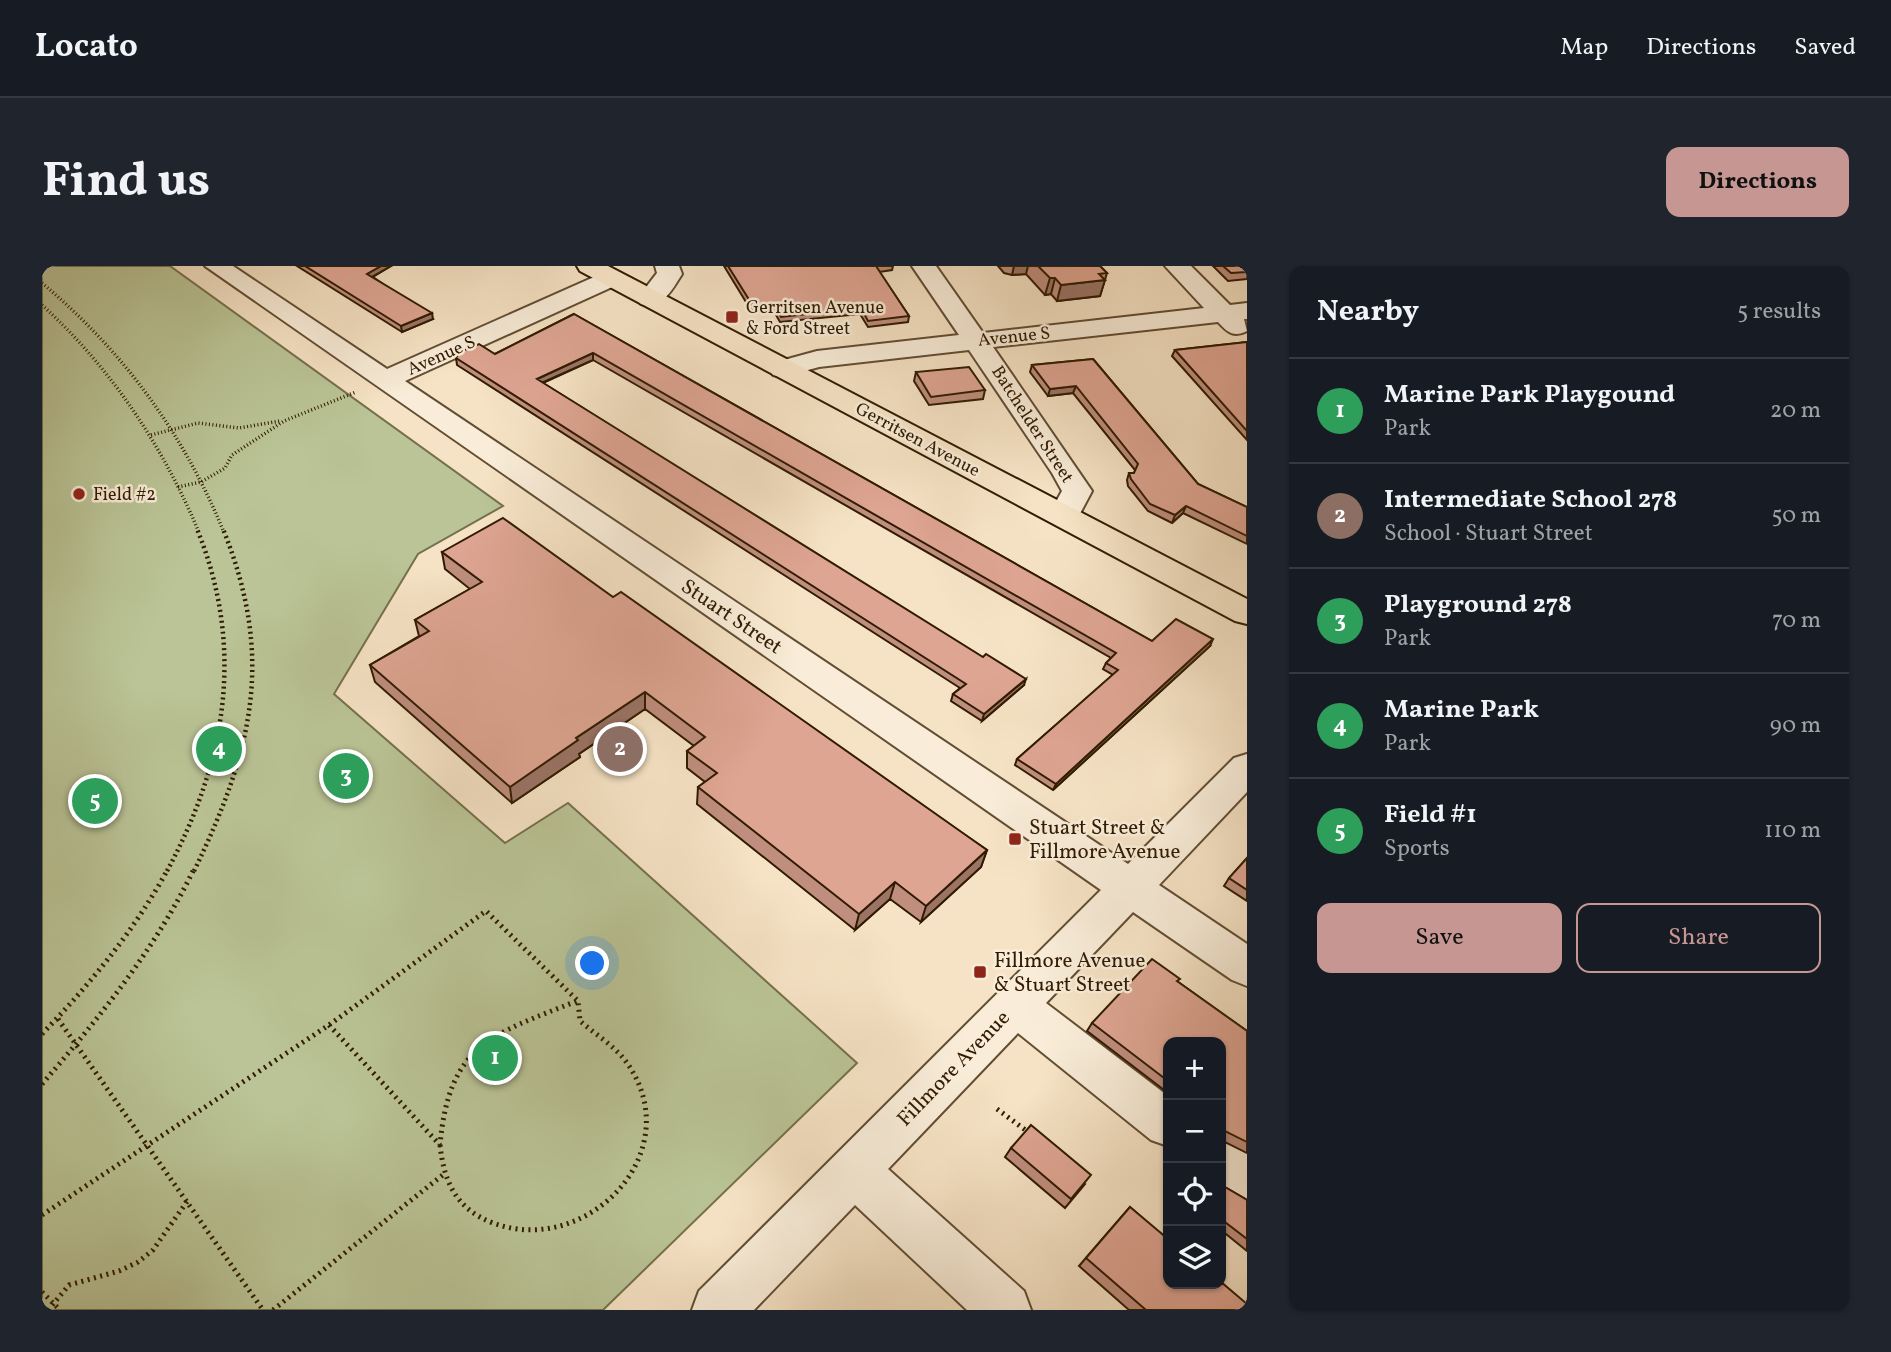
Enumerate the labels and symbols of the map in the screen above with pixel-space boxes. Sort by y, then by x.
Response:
place label: Gerritsen Avenue & Ford Street [746,296,884,342]
marker: Gerritsen Avenue & Ford Street [724,309,740,325]
street label: Avenue S [977,321,1051,354]
street label: Avenue S [403,330,480,383]
street label: Batchelder Street [984,361,1079,488]
street label: Gerritsen Avenue [851,397,984,484]
place label: Field #2 [93,483,156,508]
marker: Field #2 [71,486,87,502]
street label: Stuart Street [675,573,788,662]
pin: 4 [196,723,242,775]
pin: 2 [597,723,643,775]
pin: 3 [323,750,369,802]
pin: 5 [72,775,118,827]
place label: Stuart Street & Fillmore Avenue [1029,814,1180,867]
marker: Stuart Street & Fillmore Avenue [1007,831,1023,847]
your location [575,946,609,980]
place label: Fillmore Avenue & Stuart Street [994,947,1145,1000]
marker: Fillmore Avenue & Stuart Street [972,964,988,980]
street label: Fillmore Avenue [891,1004,1017,1134]
pin: 1 [472,1032,518,1084]

